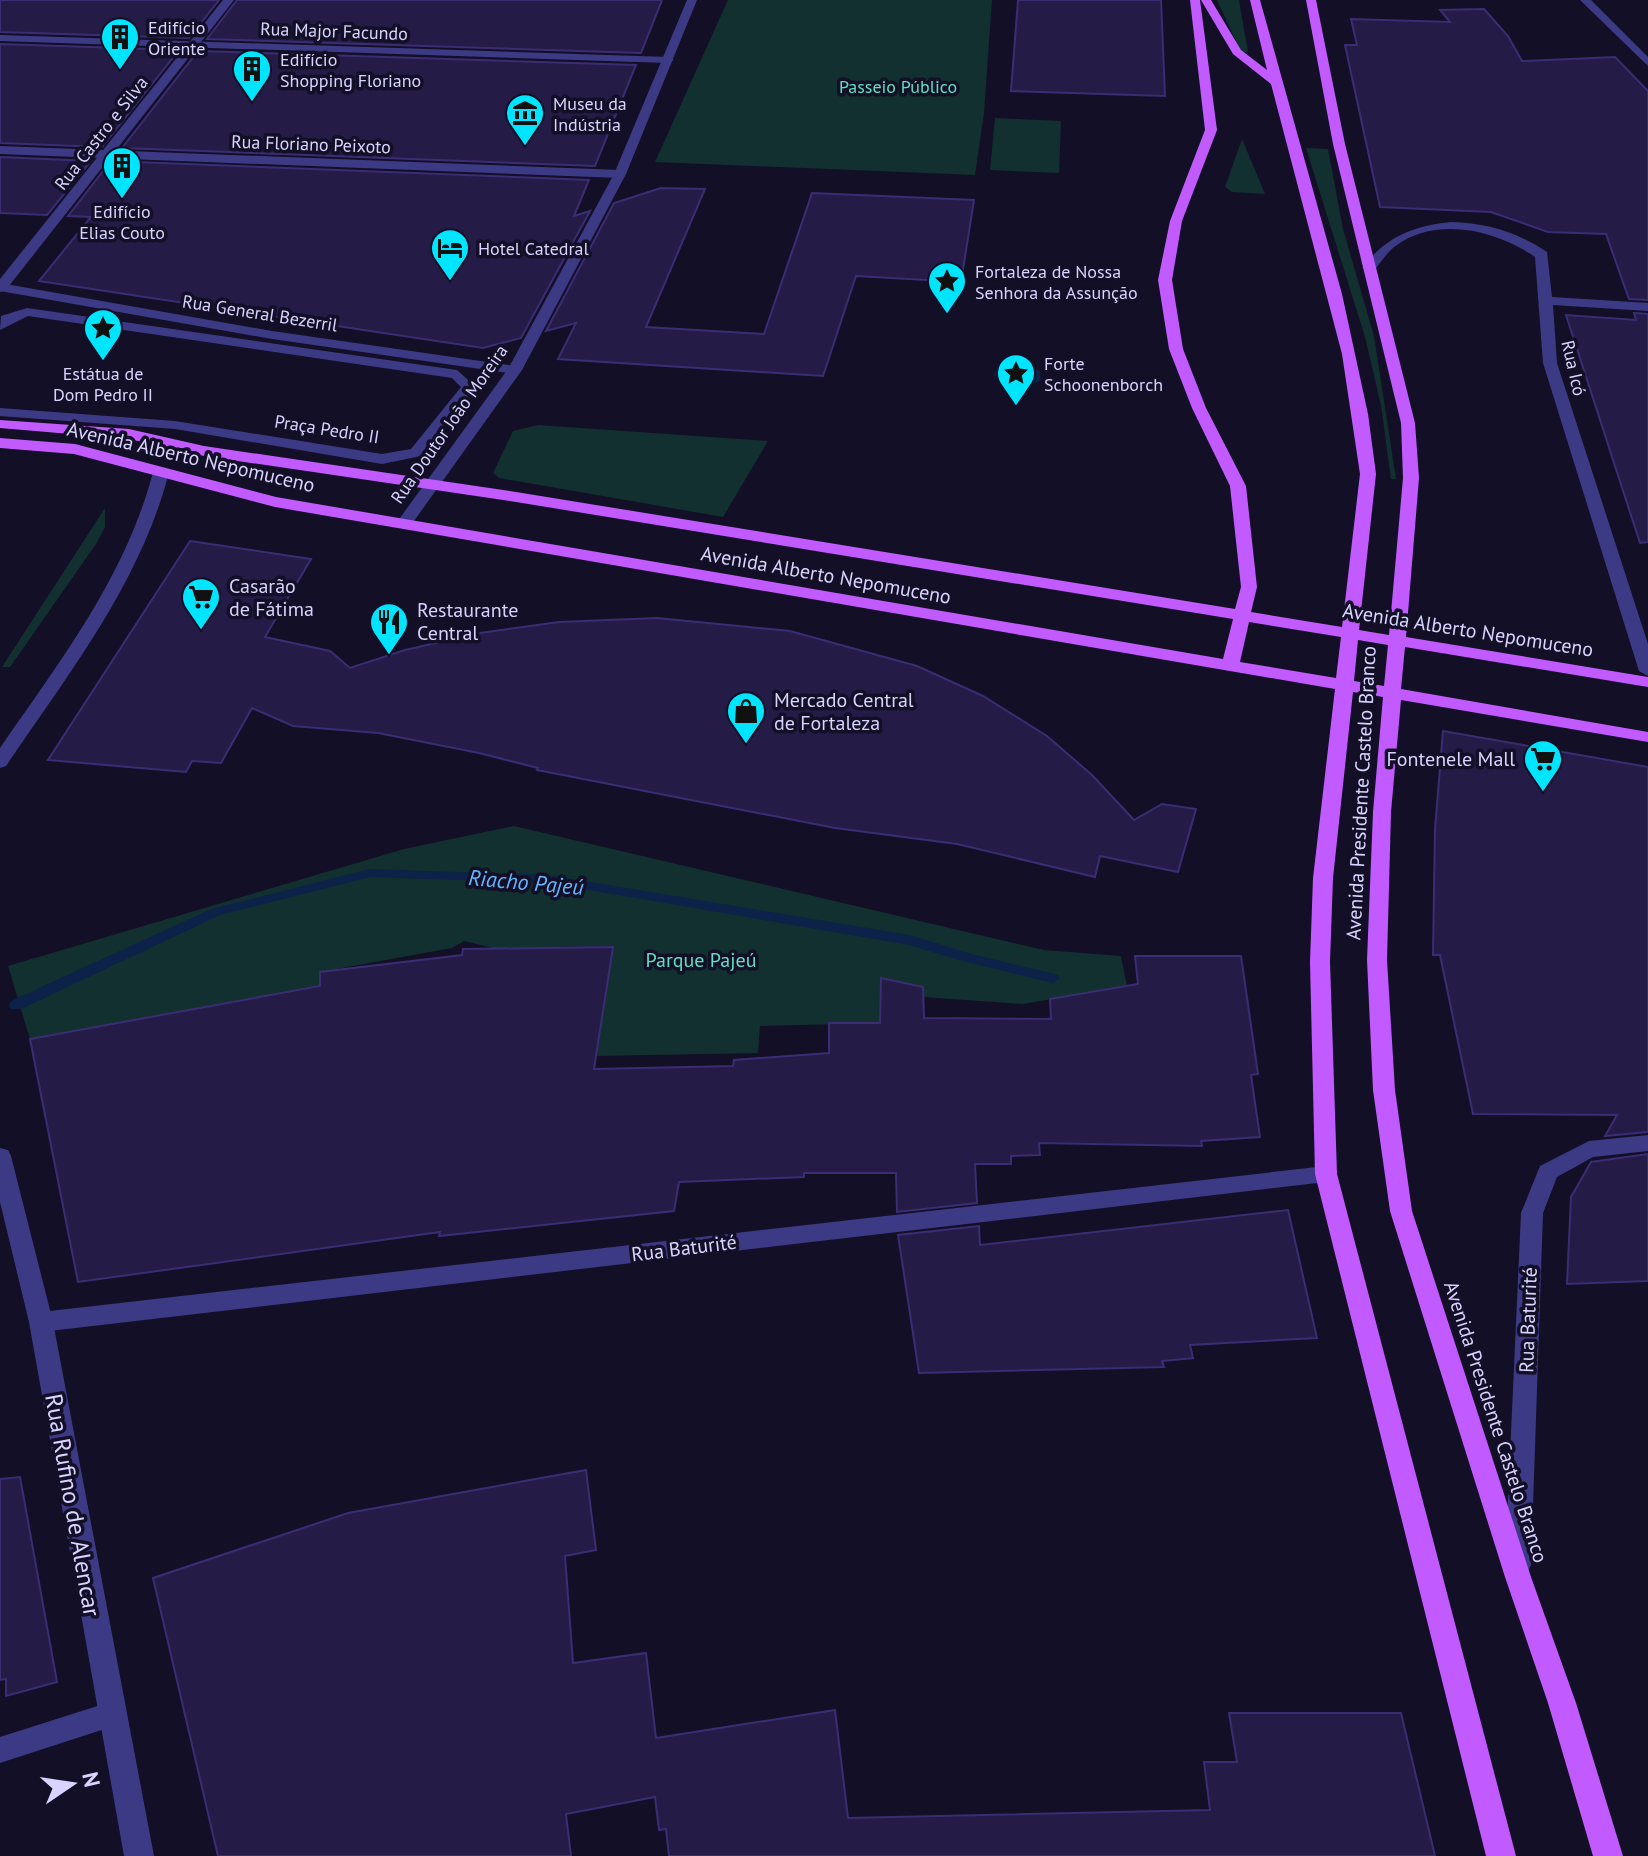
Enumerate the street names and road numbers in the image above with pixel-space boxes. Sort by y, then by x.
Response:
street label: Rua Major Facundo [260,17,408,45]
street label: Rua Castro e Silva [49,71,153,195]
street label: Rua Floriano Peixoto [231,130,391,158]
street label: Rua General Bezerril [181,289,340,337]
street label: Rua Icó [1556,338,1592,398]
street label: Rua Doutor João Moreira [385,340,513,508]
street label: Praça Pedro II [273,409,381,449]
street label: Avenida Alberto Nepomuceno [65,416,317,498]
street label: Avenida Alberto Nepomuceno [699,540,953,610]
street label: Avenida Alberto Nepomuceno [1341,597,1595,663]
street label: Avenida Presidente Castelo Branco [1340,645,1382,941]
street label: Rua Baturité [630,1229,738,1267]
street label: Rua Baturité [1513,1267,1543,1373]
street label: Avenida Presidente Castelo Branco [1438,1278,1554,1566]
street label: Rua Rufino de Alencar [38,1391,108,1619]

